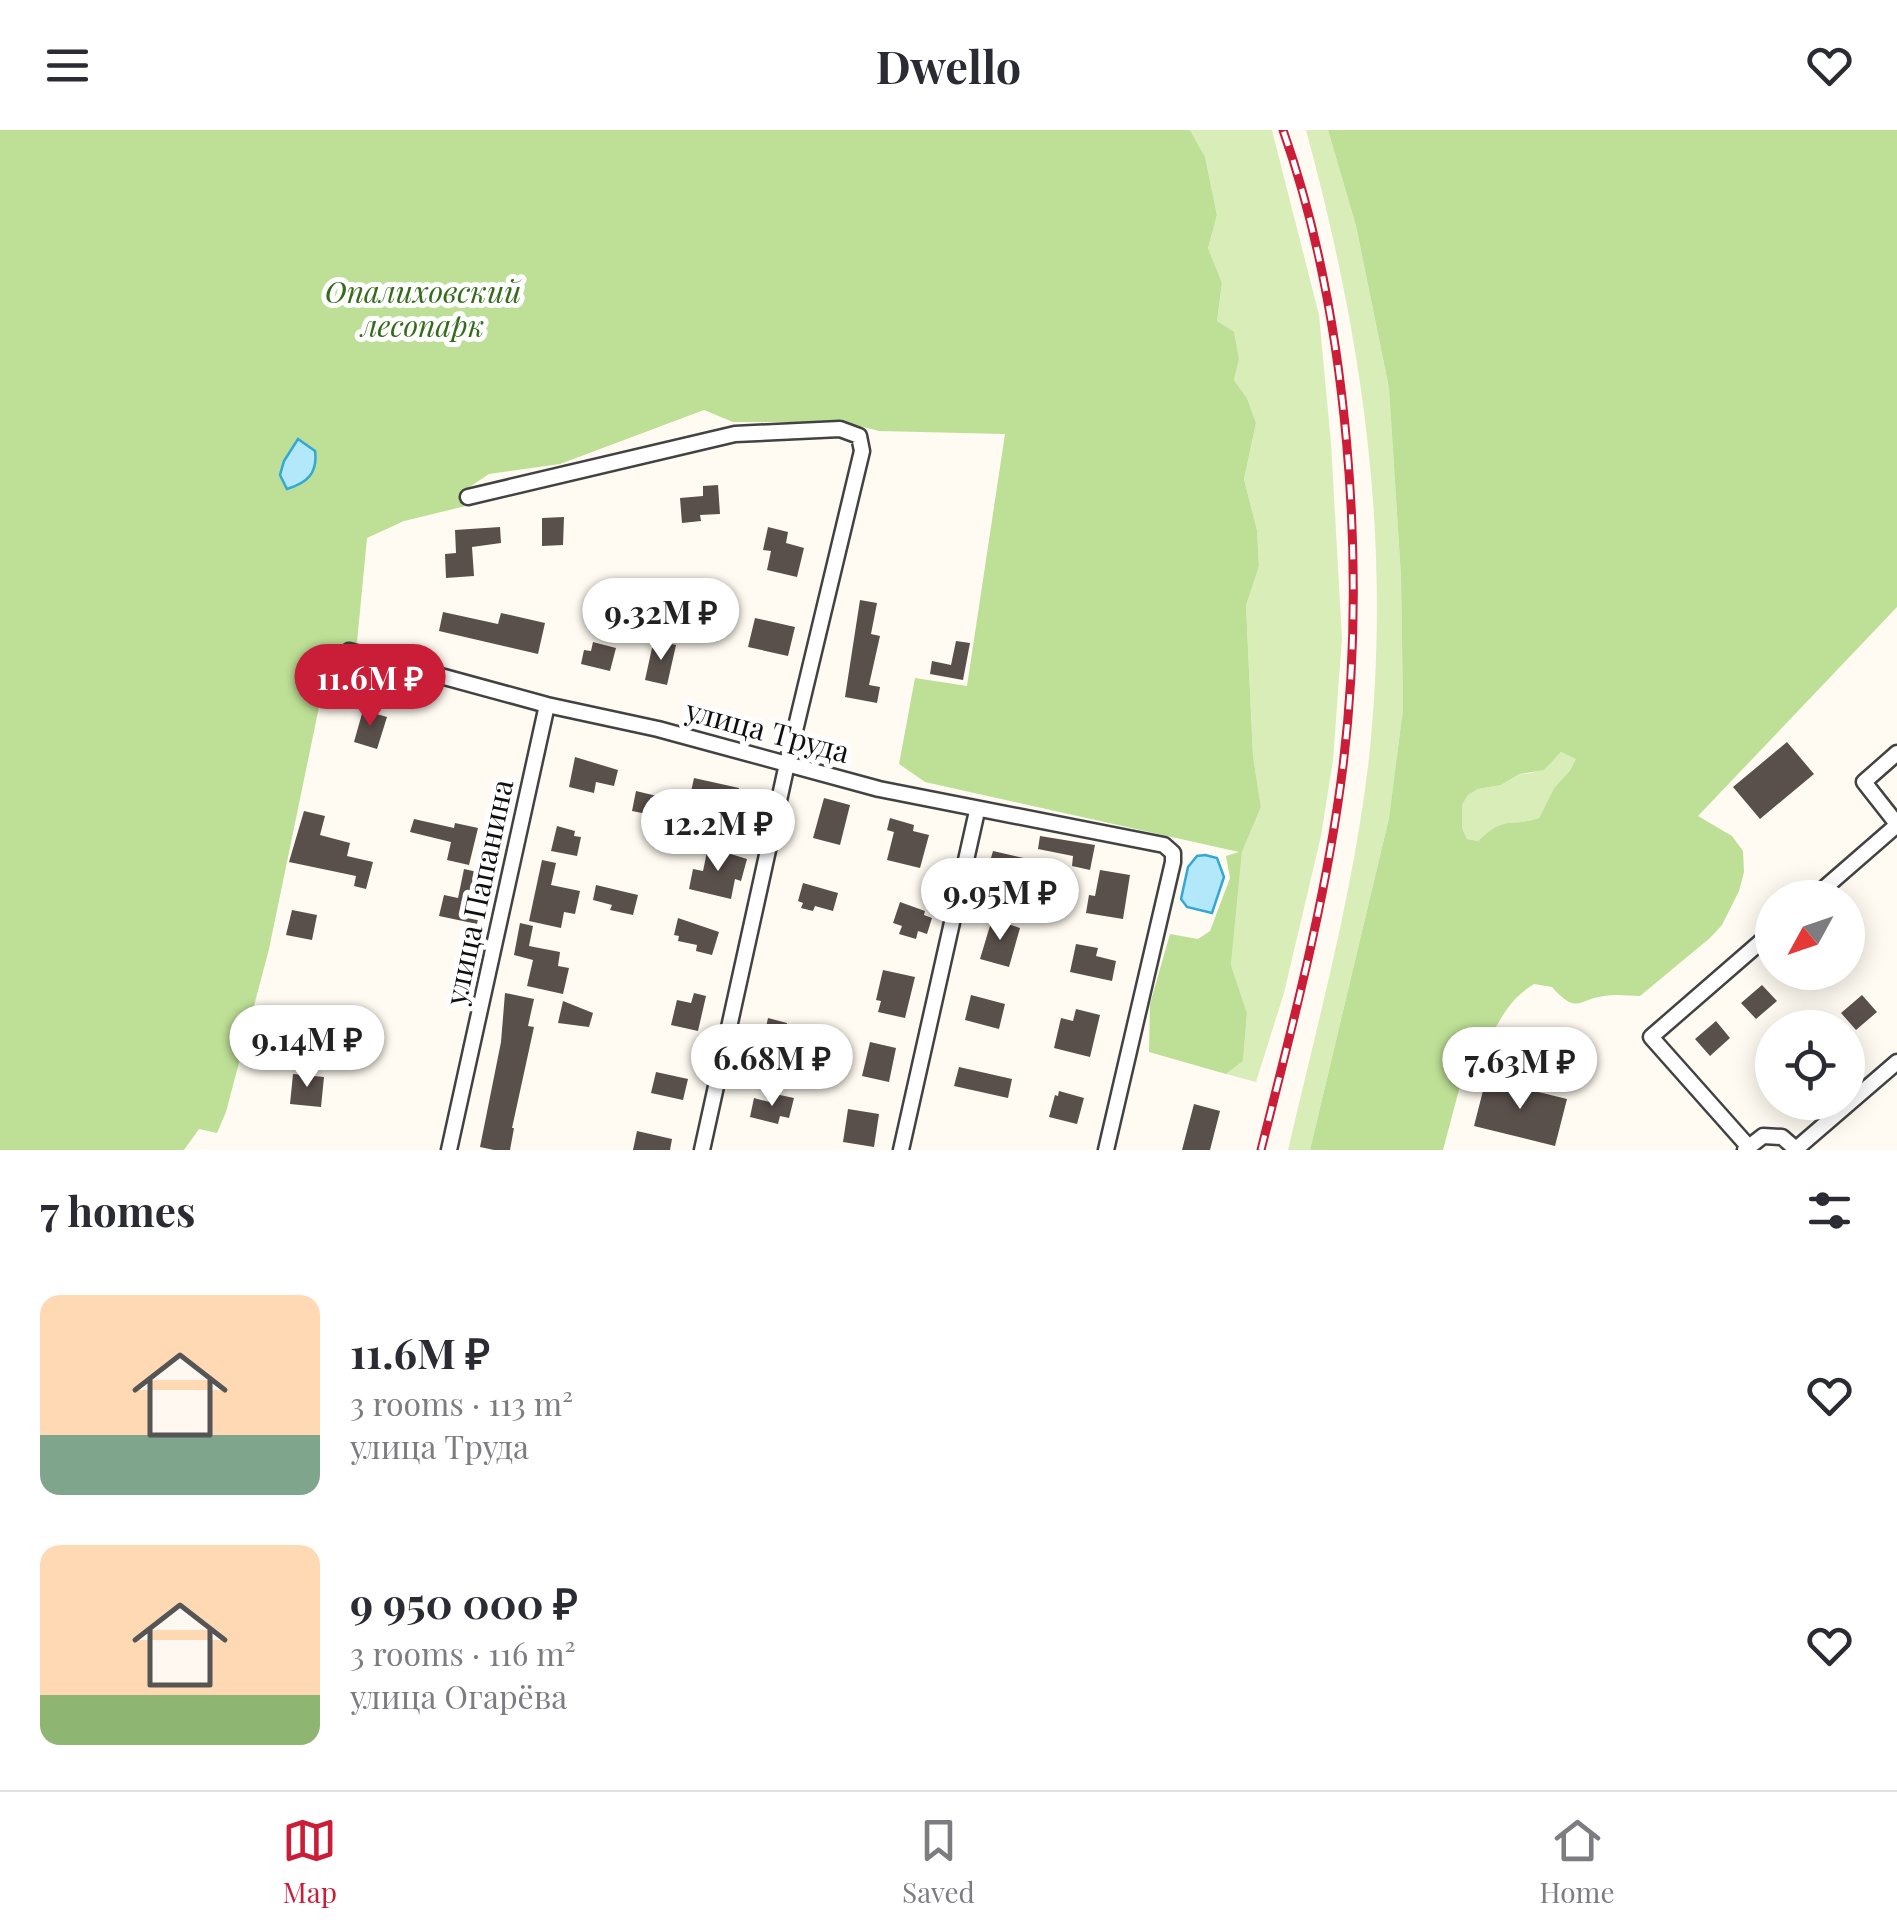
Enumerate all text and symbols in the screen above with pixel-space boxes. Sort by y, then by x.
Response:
text: Dwello [876,35,1021,95]
icon: menu [40,38,95,93]
icon: heart [1802,38,1857,93]
park label: Опалиховский лесопарк [325,271,522,345]
pin: 9.32M ₽ [569,578,753,663]
text: 9.32M ₽ [604,589,718,632]
pin: 11.6M ₽ [278,644,462,729]
text: 11.6M ₽ [317,655,423,698]
street label: улица Труда [681,689,854,771]
street label: улица Папанина [434,775,521,1009]
pin: 12.2M ₽ [626,789,810,874]
text: 12.2M ₽ [663,800,773,843]
pin: 9.95M ₽ [908,858,1092,943]
text: 9.95M ₽ [943,869,1057,912]
north arrow [1755,880,1865,990]
map controls [1755,880,1865,1120]
pin: 9.14M ₽ [215,1005,399,1090]
button: locate [1755,1010,1865,1120]
text: 9.14M ₽ [251,1016,363,1059]
pin: 6.68M ₽ [680,1024,864,1109]
pin: 7.63M ₽ [1428,1027,1612,1112]
text: 6.68M ₽ [713,1035,831,1078]
text: 7.63M ₽ [1464,1038,1576,1081]
text: 7 homes [40,1182,195,1238]
icon: filters [1802,1183,1857,1238]
text: 11.6M ₽ [350,1324,490,1380]
icon: home [120,1335,240,1455]
icon: heart [1802,1368,1857,1423]
text: 3 rooms · 113 m² [350,1381,573,1424]
text: улица Труда [350,1424,529,1467]
text: 9 950 000 ₽ [350,1574,578,1630]
icon: home [120,1585,240,1705]
icon: heart [1802,1618,1857,1673]
text: 3 rooms · 116 m² [350,1631,576,1674]
text: улица Огарёва [350,1674,567,1717]
tab: Map [282,1813,337,1910]
tab: Saved [902,1813,975,1910]
tab: Home [1540,1813,1615,1910]

